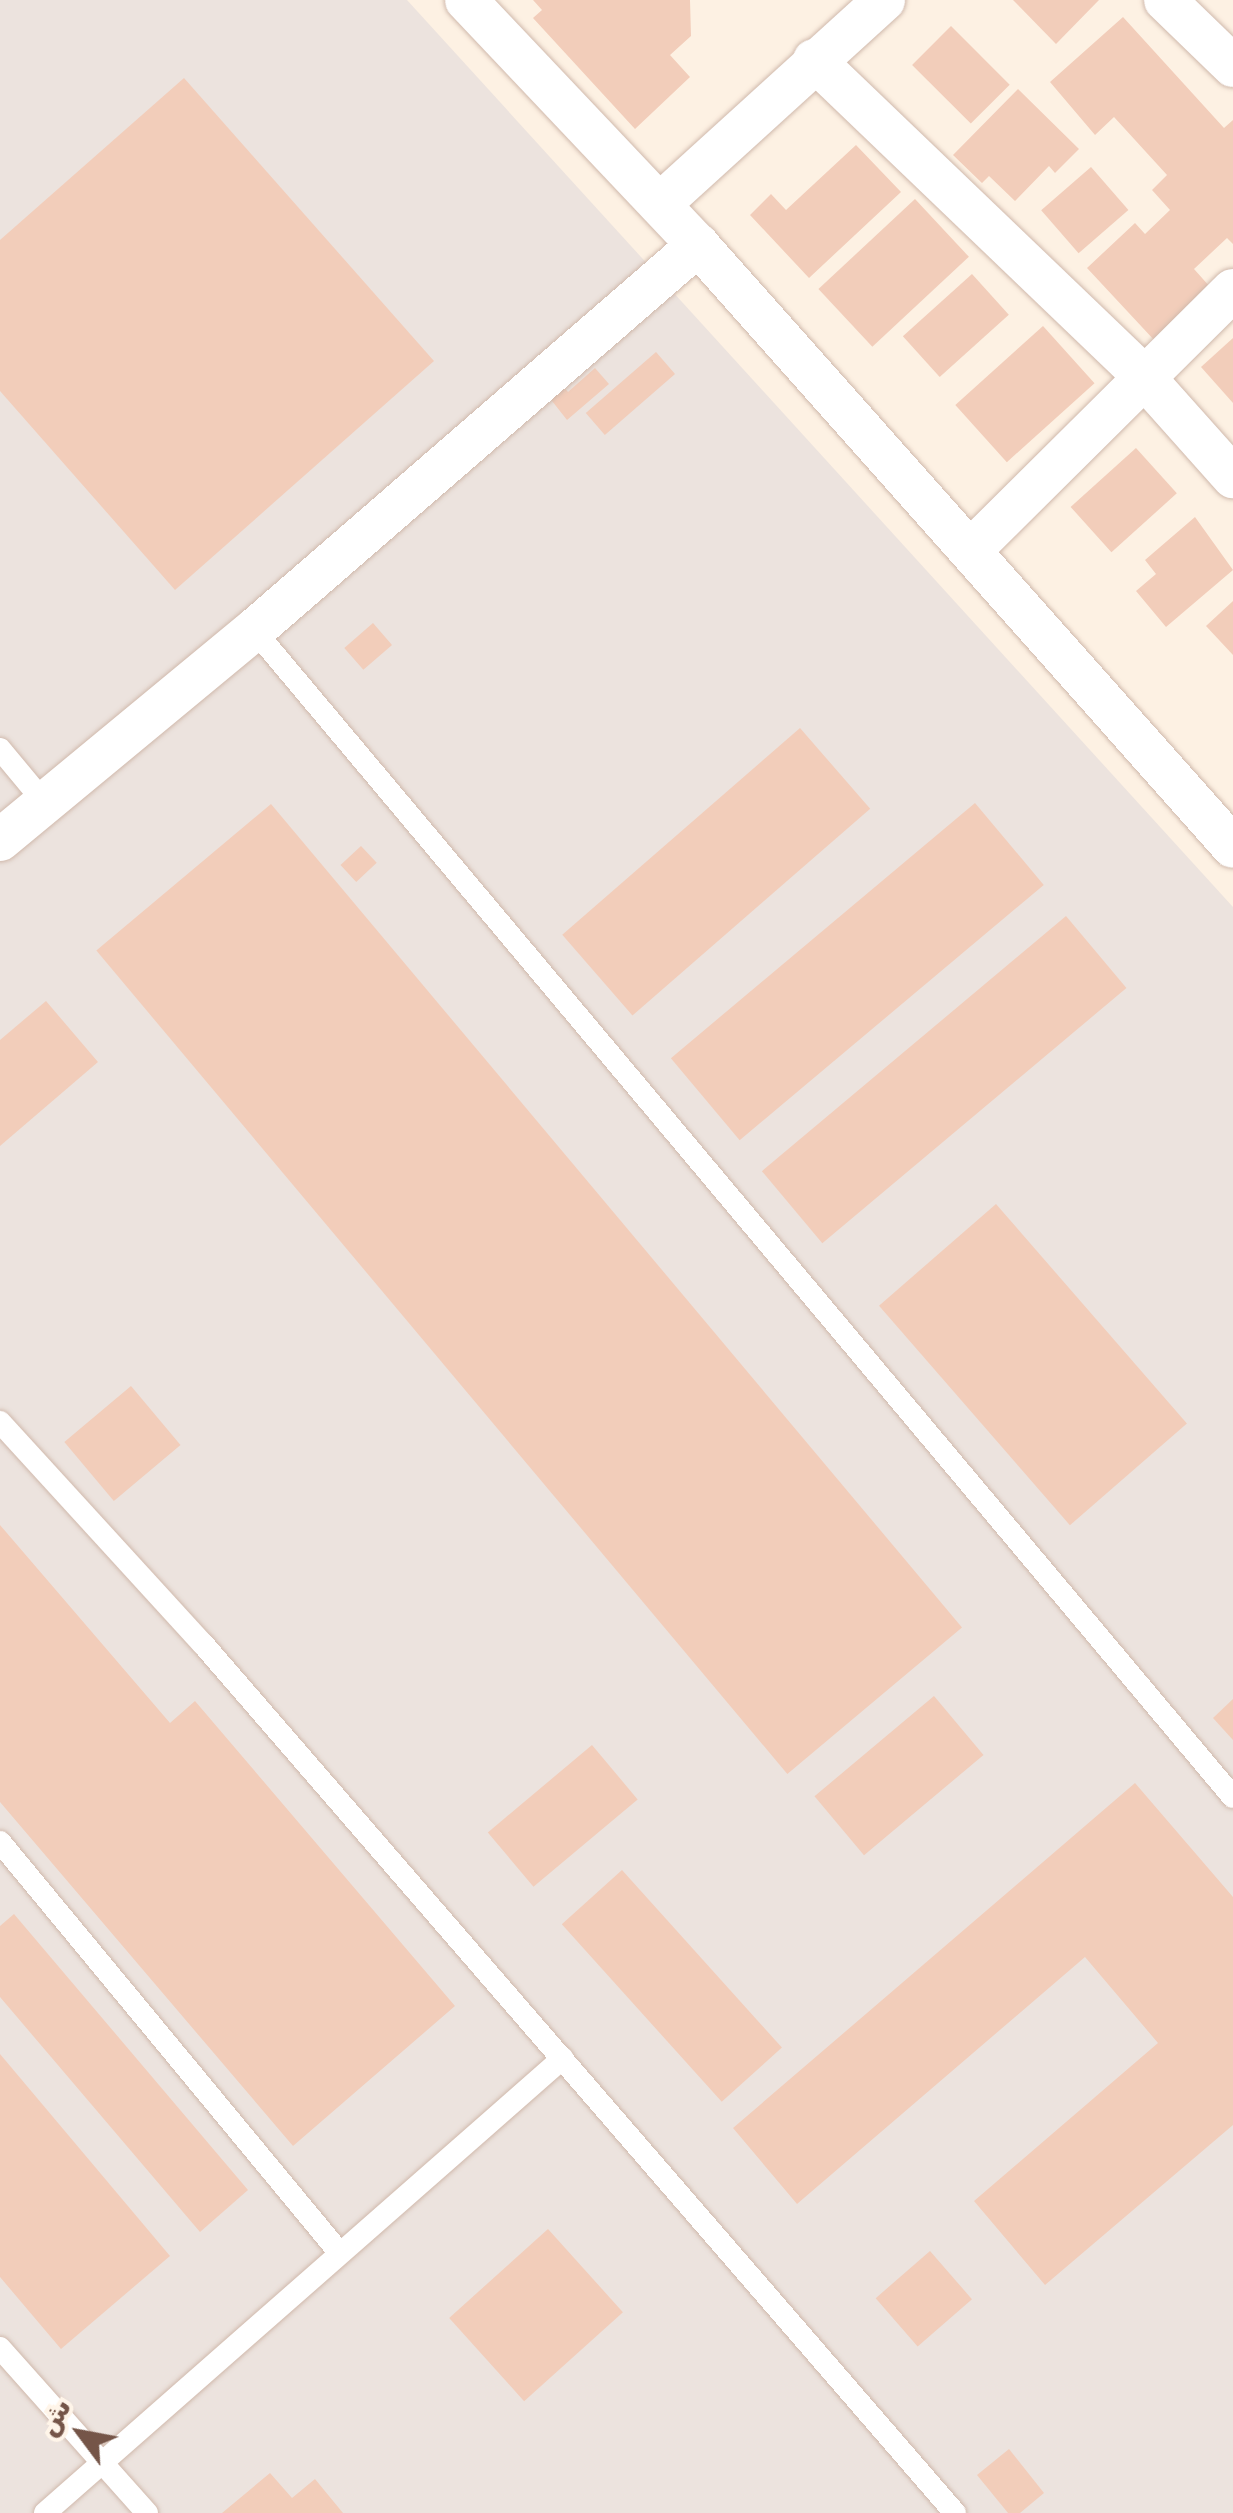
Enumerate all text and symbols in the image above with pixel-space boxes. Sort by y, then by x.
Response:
north arrow [30,2383,130,2483]
text: ش [30,2392,78,2442]

